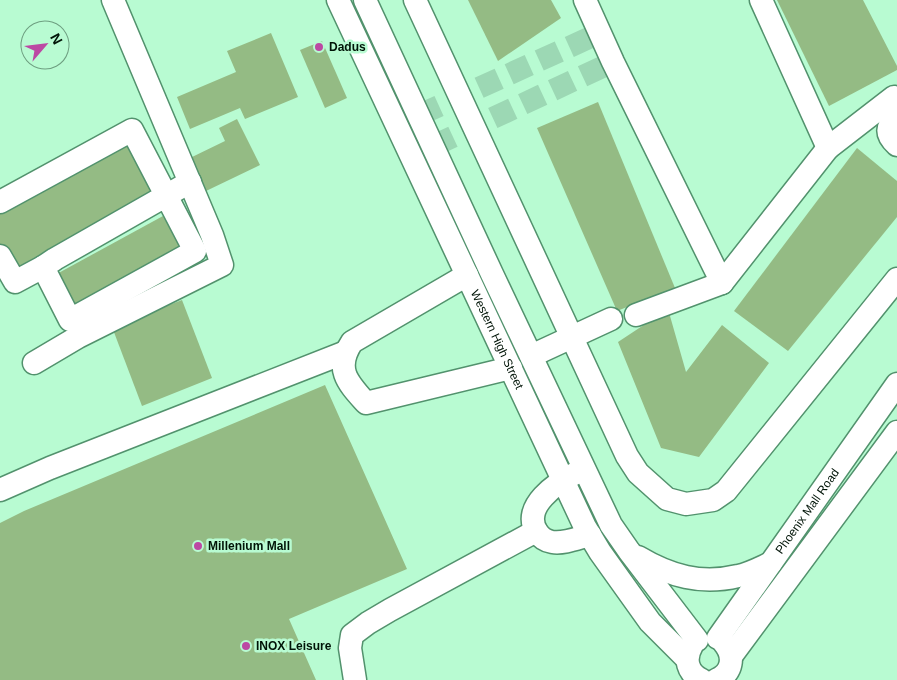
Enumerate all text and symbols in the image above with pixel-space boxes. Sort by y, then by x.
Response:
north arrow [20,20,70,70]
text: N [47,31,66,47]
place label: Dadus [329,40,366,54]
marker: Dadus [313,41,325,53]
street label: Western High Street [468,288,527,392]
street label: Phoenix Mall Road [773,466,842,557]
place label: Millenium Mall [208,539,290,553]
marker: Millenium Mall [192,540,204,552]
place label: INOX Leisure [256,639,332,653]
marker: INOX Leisure [240,640,252,652]

